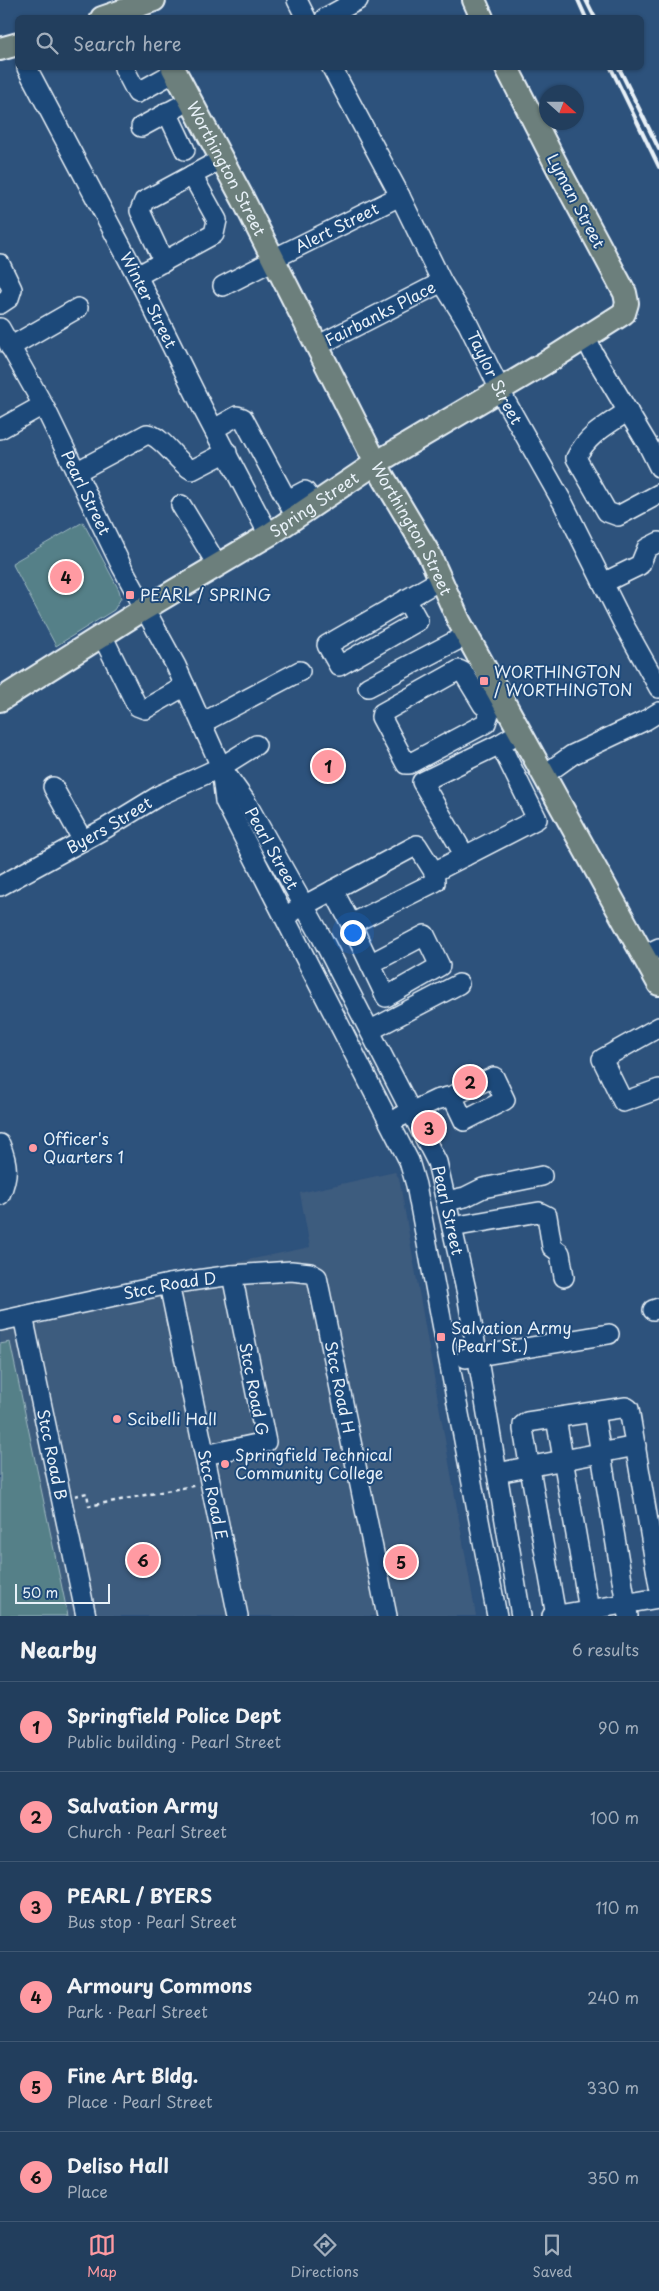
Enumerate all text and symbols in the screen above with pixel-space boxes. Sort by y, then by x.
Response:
search box [15,15,644,70]
icon: search [33,29,61,57]
text: Search here [73,29,182,57]
north arrow [539,85,584,130]
street label: Worthington Street [182,97,273,240]
street label: Lyman Street [542,149,612,253]
street label: Alert Street [290,195,383,258]
street label: Winter Street [115,247,184,352]
street label: Fairbanks Place [320,274,439,351]
street label: Taylor Street [462,326,529,429]
street label: Pearl Street [56,446,118,539]
street label: Worthington Street [366,457,459,599]
street label: Spring Street [264,465,363,543]
pin: 4 [50,558,82,596]
place label: PEARL / SPRING [140,582,272,606]
marker: PEARL / SPRING [124,589,136,601]
place label: WORTHINGTON / WORTHINGTON [494,659,633,701]
marker: WORTHINGTON / WORTHINGTON [478,675,490,687]
pin: 1 [312,747,344,785]
street label: Byers Street [62,790,156,859]
street label: Pearl Street [240,802,306,894]
your location [340,920,366,946]
pin: 2 [454,1063,486,1101]
pin: 3 [413,1109,445,1147]
place label: Officer's Quarters 1 [43,1126,124,1168]
marker: Officer's Quarters 1 [27,1142,39,1154]
street label: Pearl Street [427,1163,471,1258]
street label: Stcc Road D [121,1264,218,1305]
place label: Salvation Army (Pearl St.) [451,1315,572,1357]
marker: Salvation Army (Pearl St.) [435,1331,447,1343]
street label: Stcc Road H [320,1339,362,1435]
street label: Stcc Road G [234,1340,276,1437]
place label: Scibelli Hall [127,1406,217,1430]
street label: Stcc Road B [32,1407,74,1502]
marker: Scibelli Hall [111,1413,123,1425]
place label: Springfield Technical Community College [235,1442,392,1484]
street label: Stcc Road E [193,1447,235,1542]
marker: Springfield Technical Community College [219,1458,231,1470]
pin: 6 [127,1541,159,1579]
pin: 5 [385,1543,417,1581]
scale bar [15,1581,110,1604]
text: 50 m [22,1582,58,1603]
text: Nearby [20,1633,97,1665]
text: 6 results [572,1637,639,1661]
text: Springfield Police Dept [67,1701,281,1729]
text: 1 [32,1715,40,1739]
text: 90 m [598,1715,639,1739]
text: Public building · Pearl Street [67,1729,281,1753]
text: Salvation Army [67,1791,218,1819]
text: 2 [30,1805,42,1829]
text: 100 m [590,1805,639,1829]
text: Church · Pearl Street [67,1819,227,1843]
text: PEARL / BYERS [67,1881,212,1909]
text: 3 [31,1895,41,1919]
text: 110 m [596,1895,639,1919]
text: Bus stop · Pearl Street [67,1909,236,1933]
text: Armoury Commons [67,1971,252,1999]
text: 4 [31,1985,41,2009]
text: 240 m [587,1985,639,2009]
text: Park · Pearl Street [67,1999,208,2023]
text: Fine Art Bldg. [67,2061,198,2089]
text: 5 [31,2075,41,2099]
text: 330 m [586,2075,639,2099]
text: Place · Pearl Street [67,2089,213,2113]
text: Deliso Hall [67,2151,169,2179]
text: 6 [30,2165,42,2189]
text: 350 m [587,2165,639,2189]
text: Place [67,2179,108,2203]
tab: Map [87,2231,117,2282]
tab: Directions [291,2231,359,2282]
tab: Saved [532,2231,572,2282]

